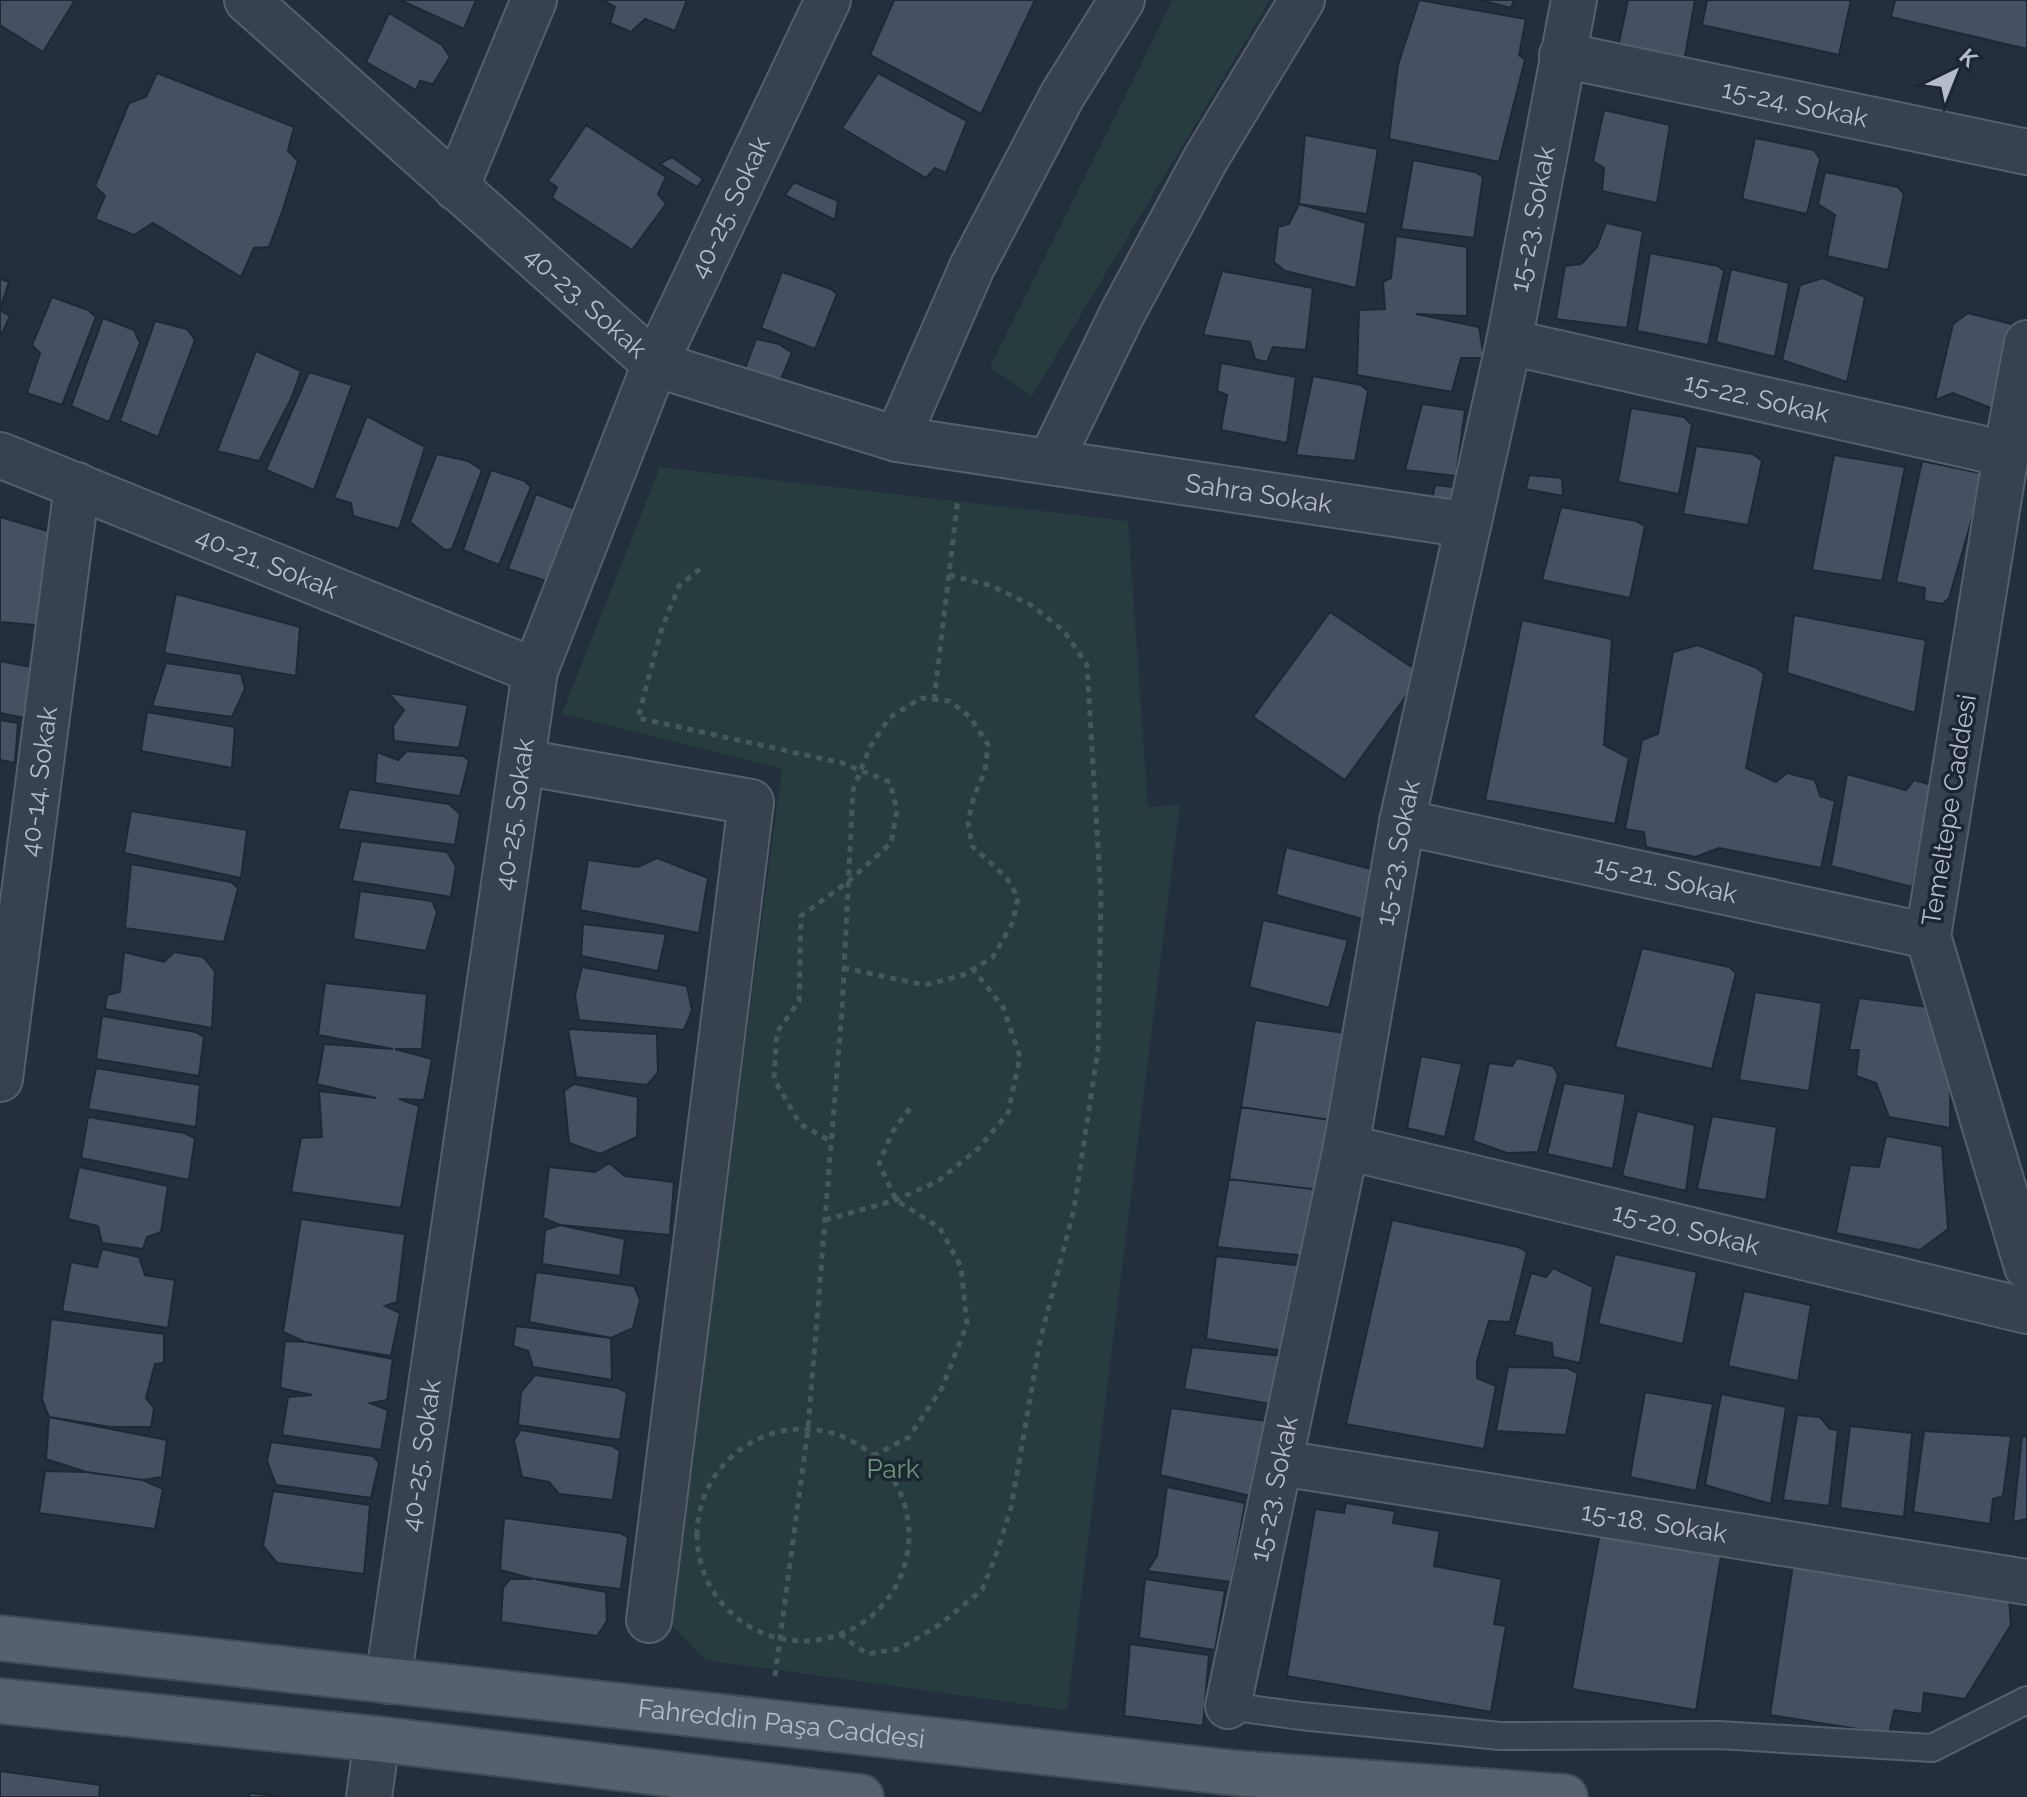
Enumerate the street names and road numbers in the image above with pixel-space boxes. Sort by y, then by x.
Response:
street label: 15-24. Sokak [1719,74,1871,133]
street label: 40-25. Sokak [683,131,776,283]
street label: 15-23. Sokak [1504,143,1561,295]
street label: 40-23. Sokak [519,240,653,365]
street label: 15-22. Sokak [1681,367,1832,429]
street label: Sahra Sokak [1183,468,1334,519]
street label: 40-21. Sokak [192,521,343,605]
street label: Temeltepe Caddesi [1916,692,1982,928]
street label: 40-14. Sokak [14,705,63,858]
street label: 40-25. Sokak [488,736,540,892]
street label: 15-23. Sokak [1369,777,1426,928]
street label: 15-21. Sokak [1592,849,1740,909]
street label: 15-20. Sokak [1610,1197,1763,1261]
street label: 40-25. Sokak [395,1377,447,1533]
street label: 15-23. Sokak [1244,1413,1304,1564]
street label: 15-18. Sokak [1579,1496,1730,1549]
street label: Fahreddin Paşa Caddesi [636,1693,926,1754]

